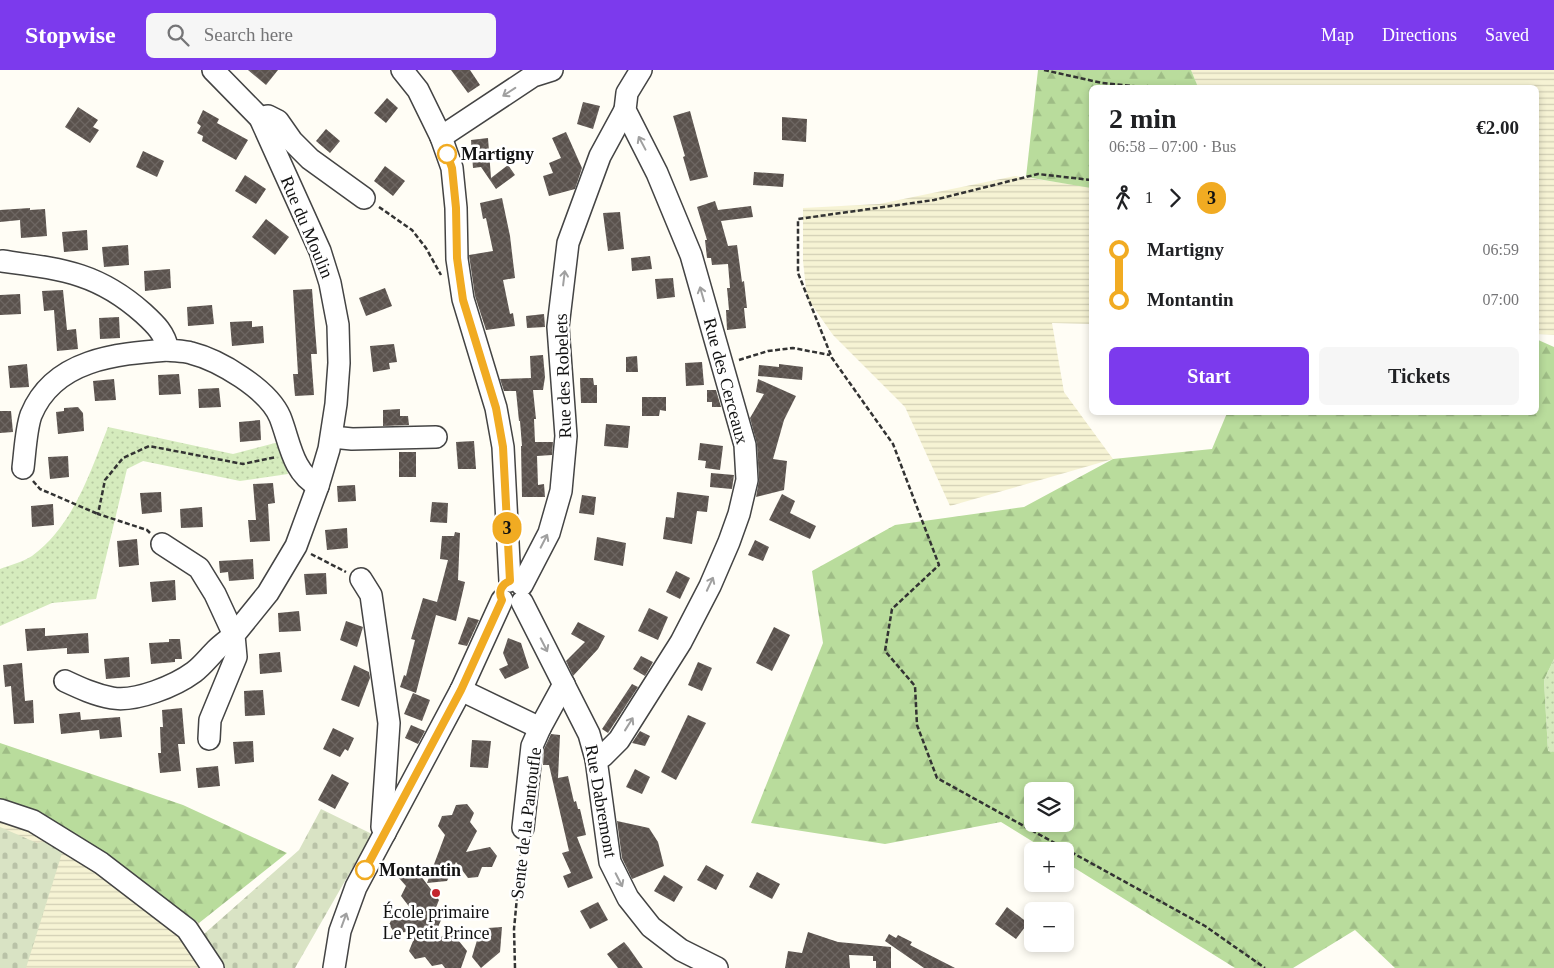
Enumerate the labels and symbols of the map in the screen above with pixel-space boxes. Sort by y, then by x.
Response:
one-way arrow [502,87,516,97]
one-way arrow [637,136,647,151]
marker: Martigny [437,144,457,164]
place label: Martigny [461,144,534,164]
street label: Rue du Moulin [276,173,338,281]
one-way arrow [559,270,569,286]
one-way arrow [696,286,706,302]
street label: Rue des Robelets [551,313,575,439]
street label: Rue des Cerceaux [700,316,752,446]
line badge: 3 [491,512,523,544]
one-way arrow [539,534,549,549]
one-way arrow [706,577,716,592]
one-way arrow [540,637,549,652]
one-way arrow [624,718,634,732]
street label: Rue Dabremont [581,743,621,859]
street label: Sente de la Pantoufle [507,746,545,900]
marker: Montantin [355,860,375,880]
place label: Montantin [379,860,461,880]
one-way arrow [615,872,624,887]
marker: École primaire Le Petit Prince [430,887,442,899]
place label: École primaire Le Petit Prince [383,901,489,943]
one-way arrow [340,913,349,929]

